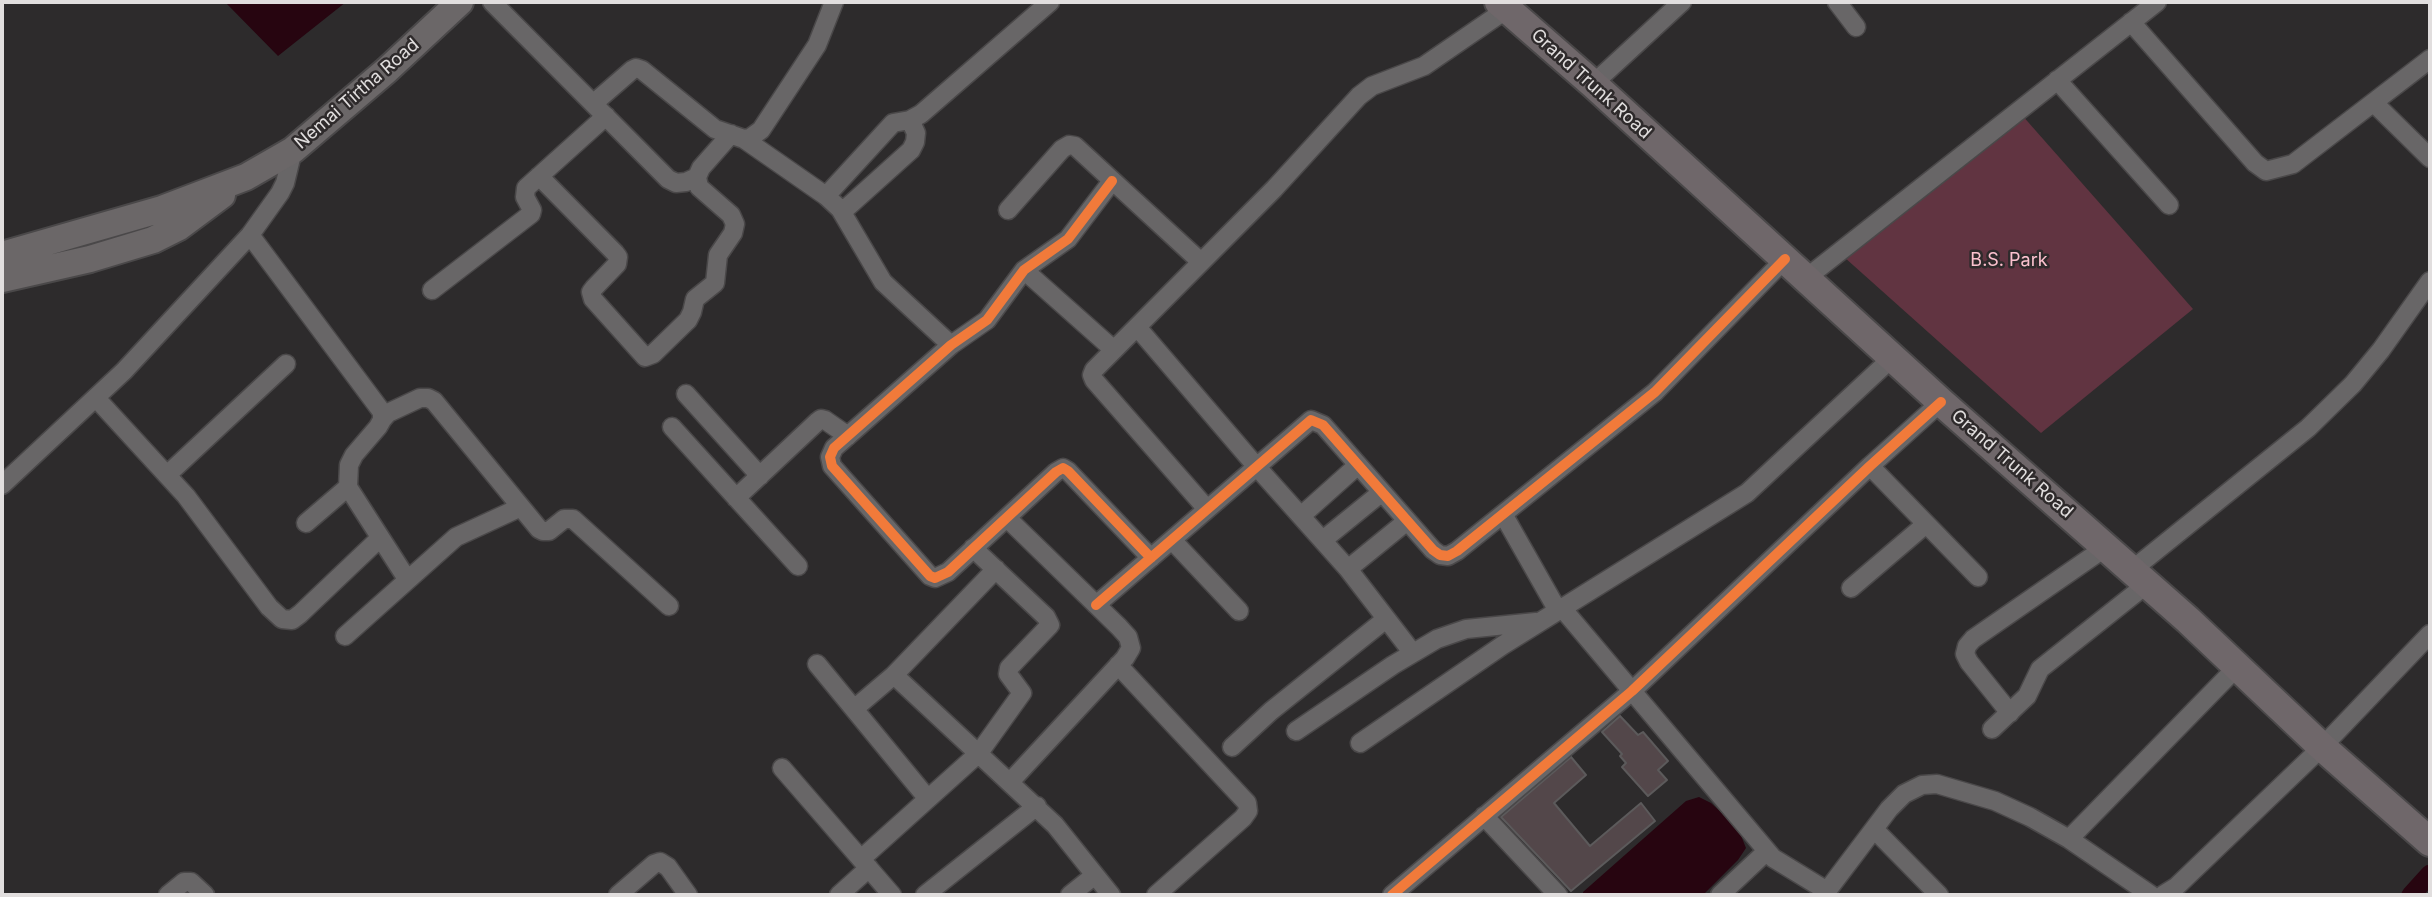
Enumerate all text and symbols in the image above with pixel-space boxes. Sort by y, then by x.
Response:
street label: Grand Trunk Road [1527,24,1655,144]
street label: Nemai Tirtha Road [290,34,424,154]
park label: B.S. Park [1970,250,2048,272]
street label: Grand Trunk Road [1947,405,2077,523]

